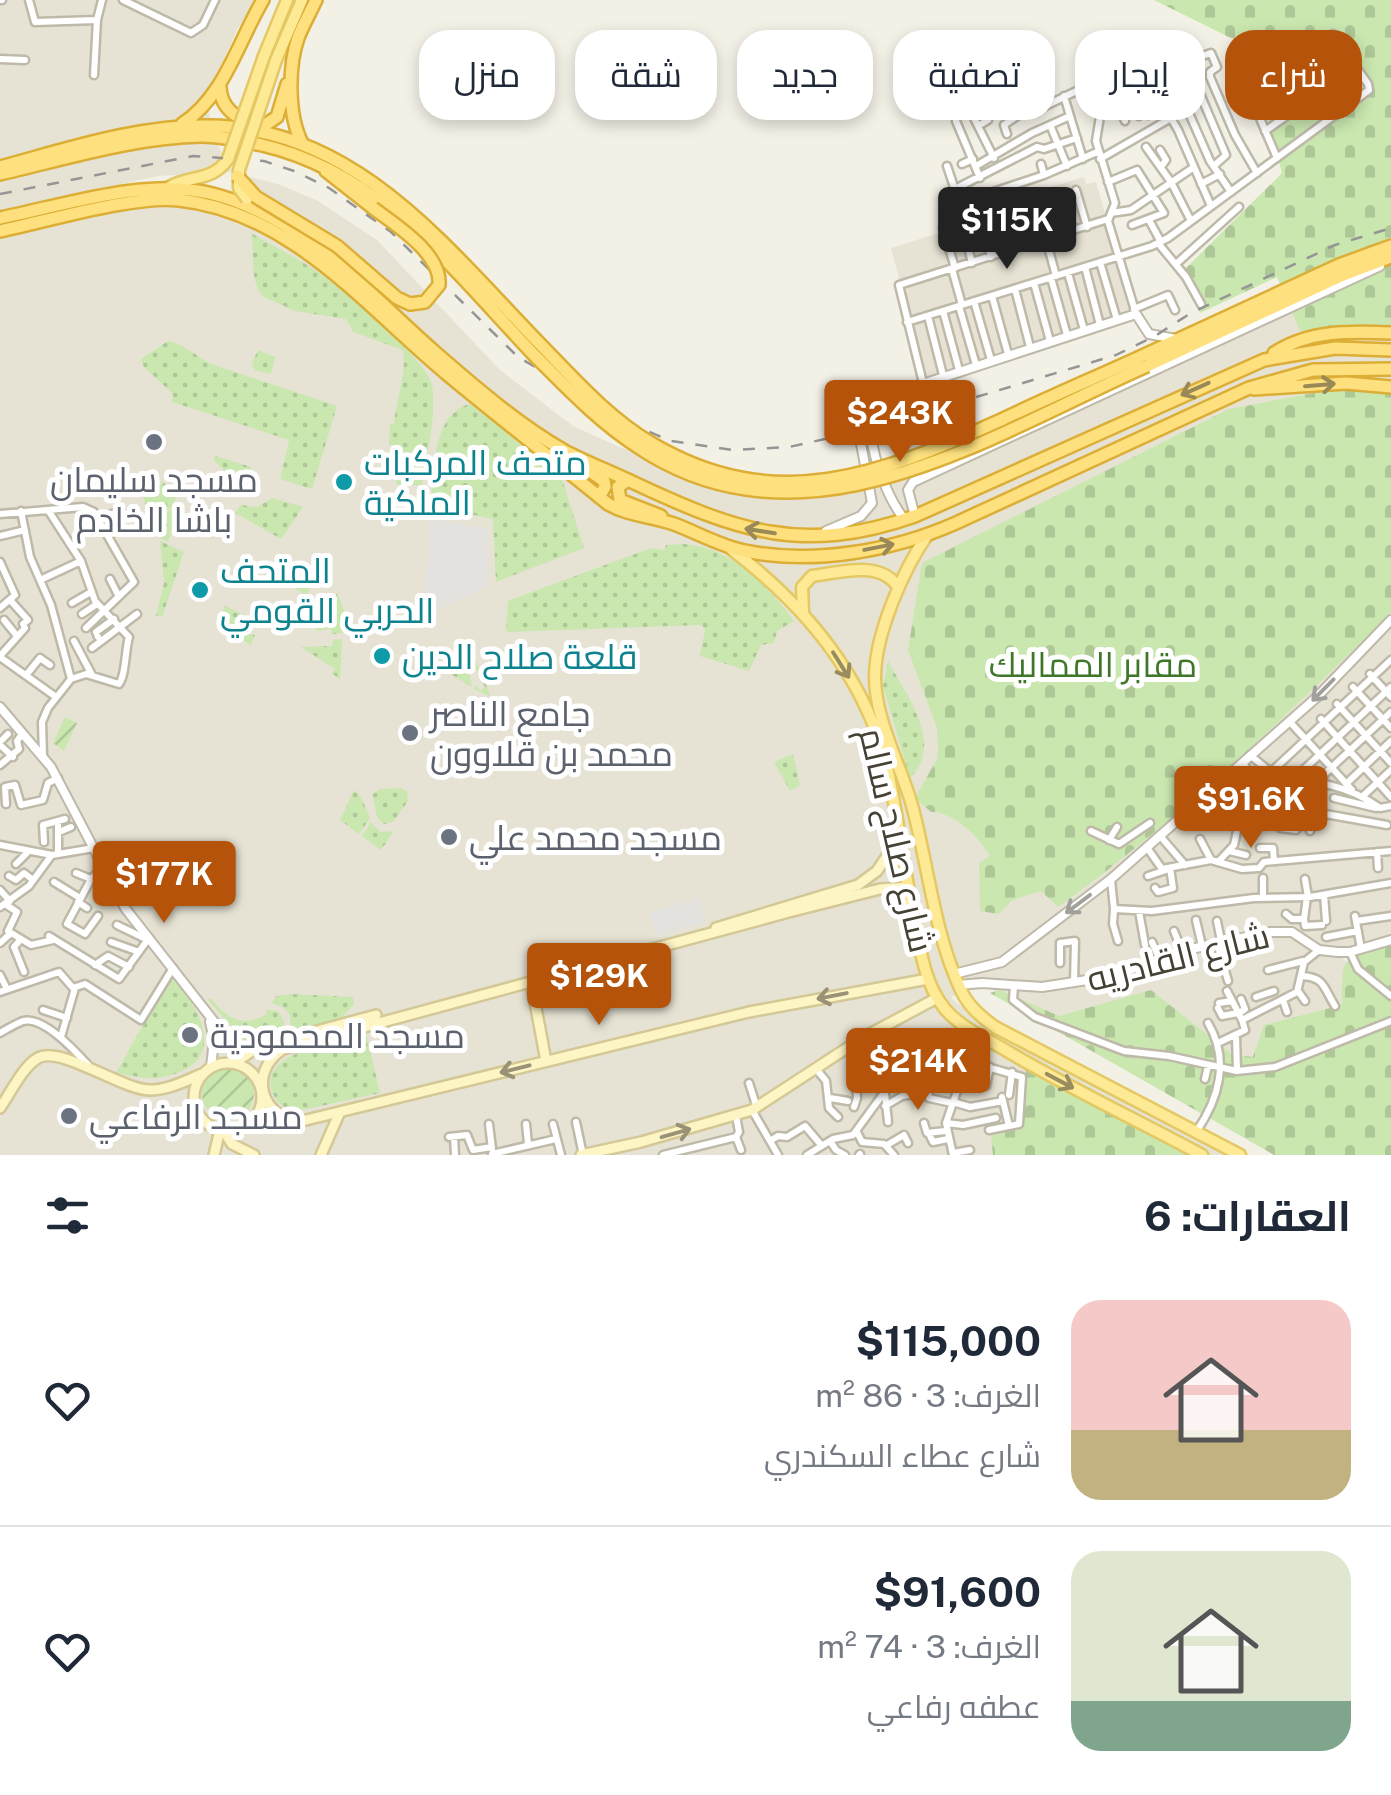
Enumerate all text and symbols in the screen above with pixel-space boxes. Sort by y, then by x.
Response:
chip: منزل [419,30,555,120]
chip: شقة [575,30,717,120]
chip: جديد [737,30,873,120]
chip: تصفية [893,30,1055,120]
chip: إيجار [1075,30,1205,120]
chip: شراء [1225,30,1362,120]
pin: $115K [937,187,1077,272]
text: $115K [960,201,1054,238]
one-way arrow [1304,375,1336,394]
pin: $243K [830,380,970,465]
one-way arrow [1181,380,1211,399]
text: $243K [846,394,954,431]
marker: مسجد سليمان باشا الخادم [143,431,165,453]
place label: متحف المركبات الملكية [364,442,587,523]
place label: مسجد سليمان باشا الخادم [50,459,258,544]
marker: متحف المركبات الملكية [333,471,355,493]
one-way arrow [745,522,777,540]
one-way arrow [862,537,894,556]
place label: المتحف الحربي القومي [220,550,434,638]
marker: المتحف الحربي القومي [189,579,211,601]
place label: قلعة صلاح الدين [402,636,638,680]
park label: مقابر المماليك [989,644,1197,685]
marker: قلعة صلاح الدين [371,645,393,667]
one-way arrow [831,650,852,679]
one-way arrow [1311,678,1335,702]
place label: جامع الناصر محمد بن قلاوون [428,693,673,775]
marker: جامع الناصر محمد بن قلاوون [399,722,421,744]
street label: شارع صلاح سالم [847,724,943,957]
pin: $91.6K [1170,766,1332,851]
text: $91.6K [1196,780,1306,817]
place label: مسجد محمد علي [469,817,722,865]
marker: مسجد محمد علي [438,826,460,848]
pin: $177K [94,841,234,926]
text: $177K [115,855,213,892]
one-way arrow [1065,893,1092,914]
street label: شارع القادريه [1083,915,1274,1002]
pin: $129K [529,943,669,1028]
text: $129K [549,957,649,994]
one-way arrow [817,987,849,1006]
place label: مسجد المحمودية [210,1015,465,1056]
marker: مسجد المحمودية [179,1024,201,1046]
pin: $214K [848,1028,988,1113]
text: $214K [868,1042,968,1079]
one-way arrow [500,1061,531,1080]
one-way arrow [1045,1072,1075,1092]
place label: مسجد الرفاعي [89,1096,303,1144]
marker: مسجد الرفاعي [58,1105,80,1127]
one-way arrow [660,1122,691,1141]
icon: filters [40,1188,95,1243]
text: العقارات: 6 [1144,1191,1351,1240]
text: $115,000 [856,1316,1041,1365]
icon: home [1151,1340,1271,1460]
icon: heart [40,1373,95,1428]
text: الغرف: 3 · 86 m² [815,1377,1041,1414]
text: شارع عطاء السكندري [764,1437,1041,1474]
text: $91,600 [874,1567,1041,1616]
icon: home [1151,1591,1271,1711]
icon: heart [40,1624,95,1679]
text: الغرف: 3 · 74 m² [817,1628,1041,1665]
text: عطفه رفاعي [867,1688,1041,1725]

